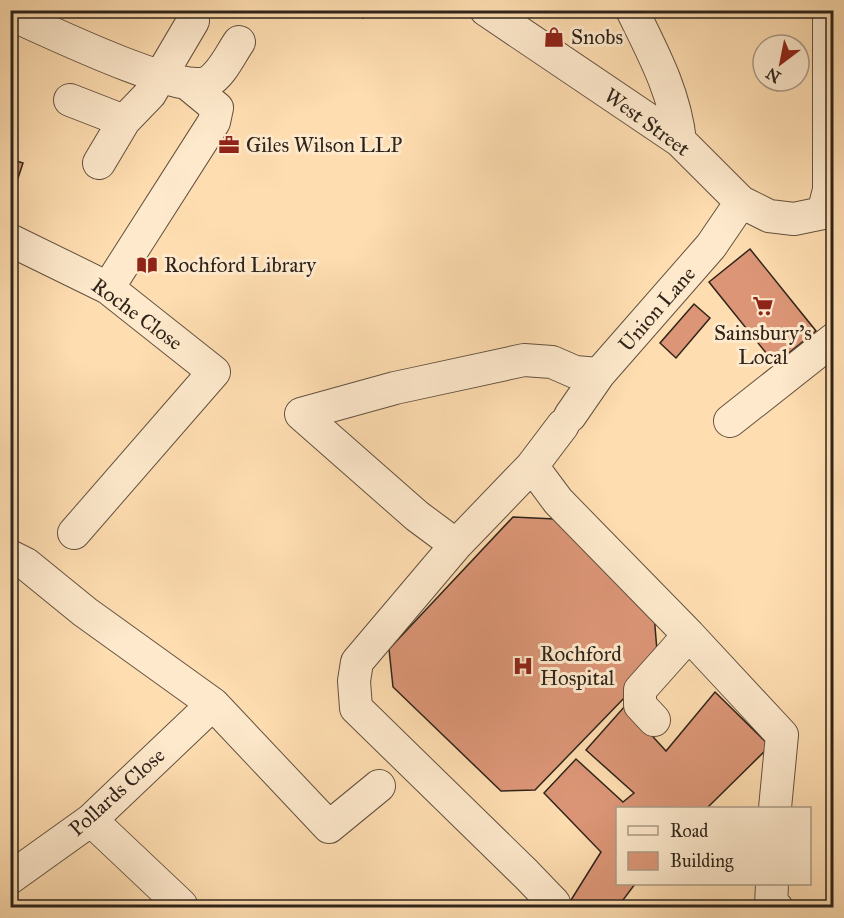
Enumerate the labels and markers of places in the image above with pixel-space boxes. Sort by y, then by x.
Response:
place label: Snobs [571,24,623,50]
shop icon: Snobs [542,25,566,49]
place label: Giles Wilson LLP [246,132,402,158]
office icon: Giles Wilson LLP [217,133,241,157]
place label: Rochford Library [164,252,317,278]
library icon: Rochford Library [135,253,159,277]
supermarket icon: Sainsbury's Local [751,294,775,318]
place label: Sainsbury's Local [714,320,812,370]
place label: Rochford Hospital [540,641,622,691]
hospital icon: Rochford Hospital [511,654,535,678]

